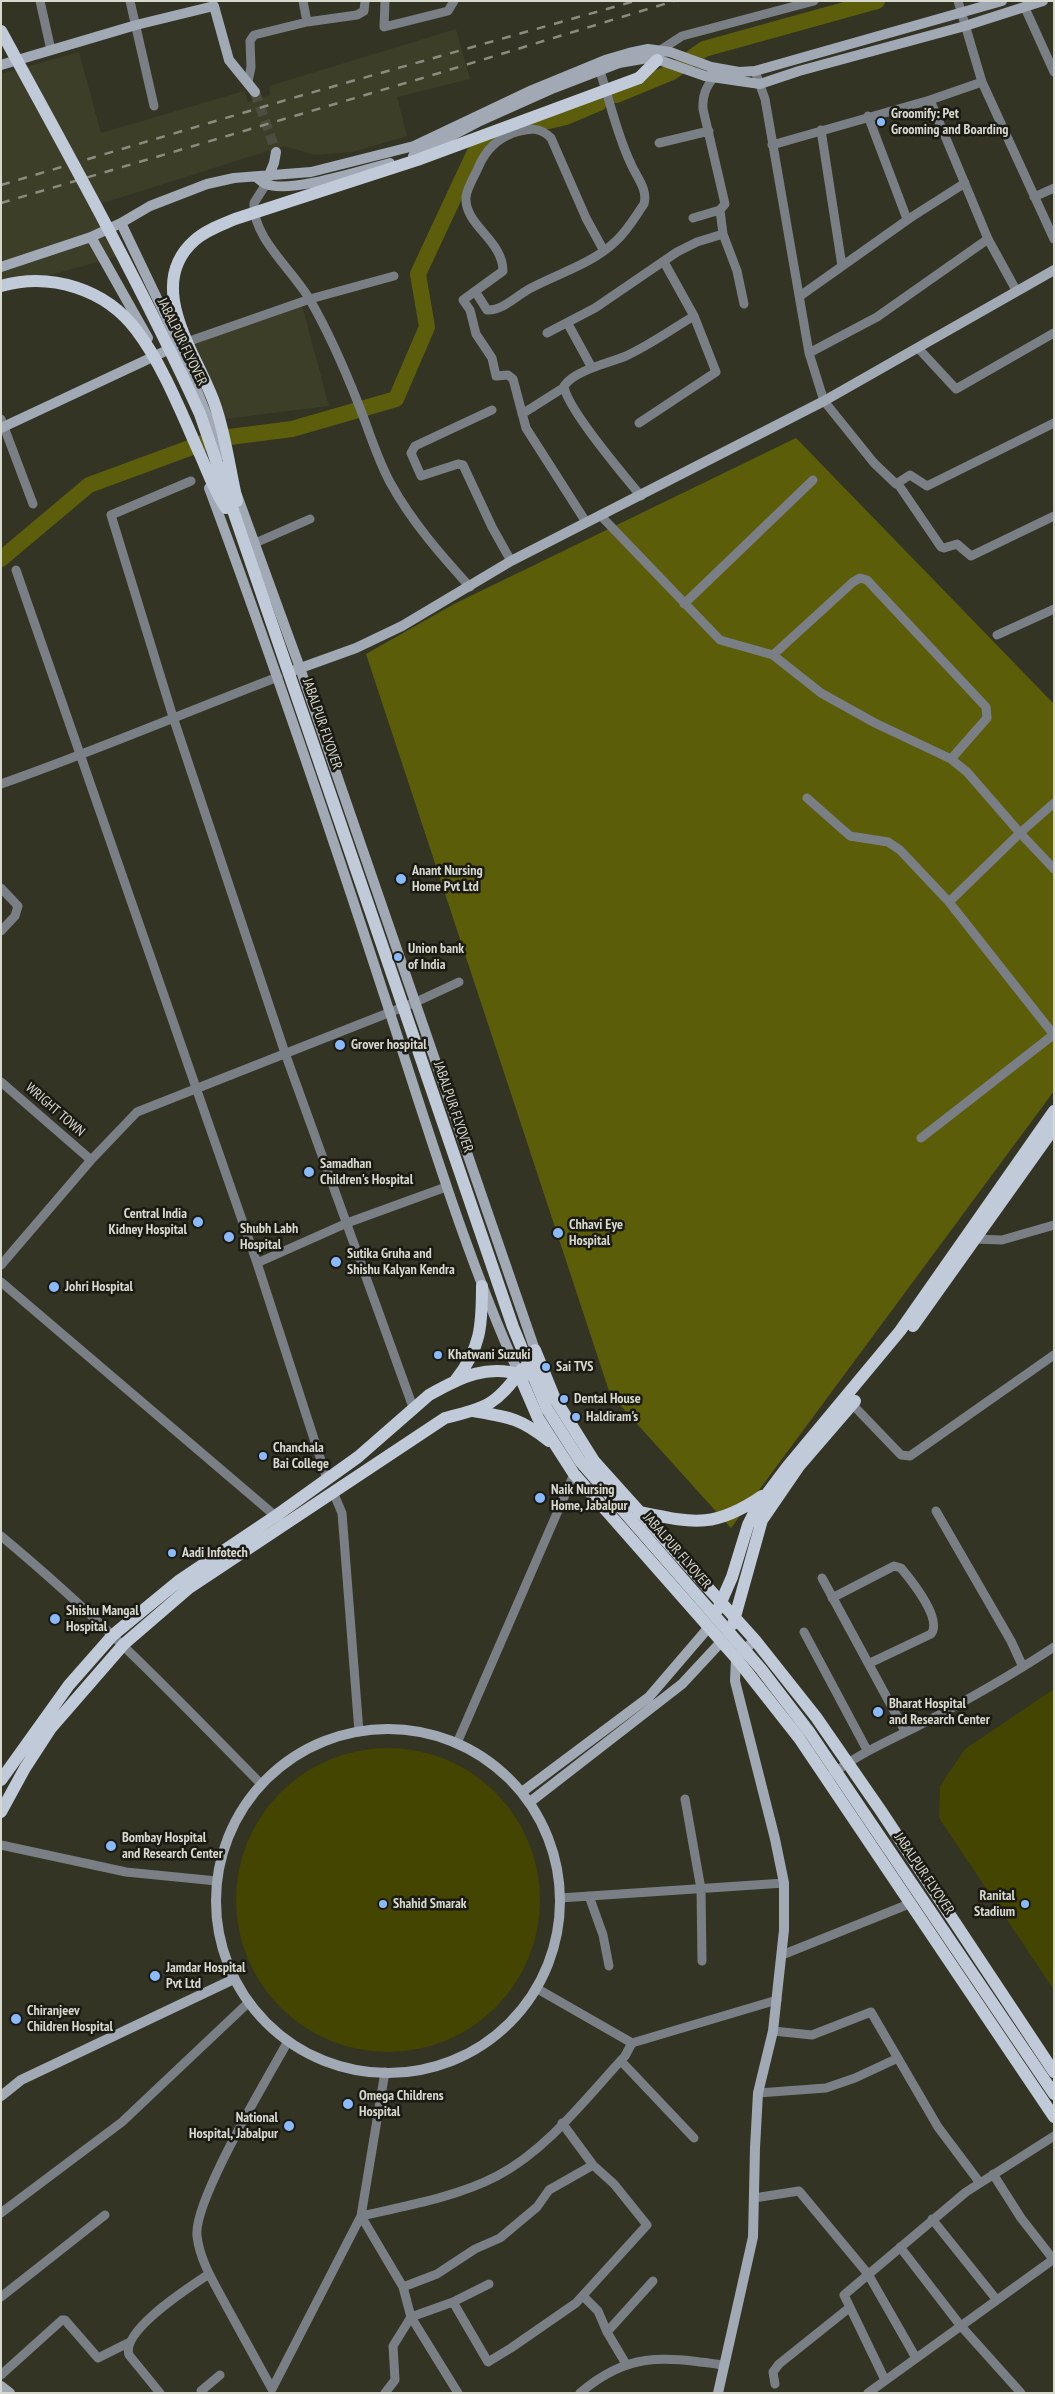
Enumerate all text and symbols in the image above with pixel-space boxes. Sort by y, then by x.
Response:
place label: Groomify: Pet Grooming and Boarding [891,106,1008,138]
marker: Groomify: Pet Grooming and Boarding [875,116,887,128]
street label: JABALPUR FLYOVER [154,296,210,388]
street label: JABALPUR FLYOVER [299,676,345,772]
place label: Anant Nursing Home Pvt Ltd [412,863,483,896]
marker: Anant Nursing Home Pvt Ltd [394,872,408,886]
place label: Union bank of India [408,941,464,974]
marker: Union bank of India [392,951,404,963]
place label: Grover hospital [351,1037,427,1053]
marker: Grover hospital [333,1038,347,1052]
street label: JABALPUR FLYOVER [430,1059,476,1155]
street label: WRIGHT TOWN [22,1080,88,1140]
place label: Samadhan Children's Hospital [320,1156,413,1188]
marker: Samadhan Children's Hospital [302,1165,316,1179]
place label: Central India Kidney Hospital [108,1206,187,1238]
marker: Central India Kidney Hospital [191,1215,205,1229]
place label: Chhavi Eye Hospital [569,1217,623,1250]
place label: Shubh Labh Hospital [240,1221,298,1254]
marker: Chhavi Eye Hospital [551,1226,565,1240]
marker: Shubh Labh Hospital [222,1230,236,1244]
place label: Sutika Gruha and Shishu Kalyan Kendra [347,1246,455,1278]
marker: Sutika Gruha and Shishu Kalyan Kendra [329,1255,343,1269]
place label: Johri Hospital [65,1279,133,1295]
marker: Johri Hospital [47,1280,61,1294]
place label: Khatwani Suzuki [448,1347,531,1363]
marker: Khatwani Suzuki [432,1349,444,1361]
place label: Sai TVS [556,1359,593,1375]
marker: Sai TVS [540,1361,552,1373]
place label: Dental House [574,1391,641,1407]
marker: Dental House [558,1393,570,1405]
place label: Haldiram's [586,1409,638,1425]
marker: Haldiram's [570,1411,582,1423]
place label: Chanchala Bai College [273,1440,329,1472]
marker: Chanchala Bai College [257,1450,269,1462]
place label: Naik Nursing Home, Jabalpur [551,1482,628,1514]
marker: Naik Nursing Home, Jabalpur [533,1491,547,1505]
street label: JABALPUR FLYOVER [639,1510,715,1592]
place label: Aadi Infotech [182,1545,248,1561]
marker: Aadi Infotech [166,1547,178,1559]
place label: Shishu Mangal Hospital [66,1603,139,1635]
marker: Shishu Mangal Hospital [48,1612,62,1626]
place label: Bharat Hospital and Research Center [889,1696,990,1728]
marker: Bharat Hospital and Research Center [871,1705,885,1719]
place label: Bombay Hospital and Research Center [122,1830,223,1862]
street label: JABALPUR FLYOVER [890,1830,958,1918]
marker: Bombay Hospital and Research Center [104,1839,118,1853]
place label: Ranital Stadium [974,1888,1015,1920]
place label: Shahid Smarak [393,1896,467,1912]
marker: Shahid Smarak [377,1898,389,1910]
marker: Ranital Stadium [1019,1898,1031,1910]
place label: Jamdar Hospital Pvt Ltd [166,1960,245,1992]
marker: Jamdar Hospital Pvt Ltd [148,1969,162,1983]
place label: Chiranjeev Children Hospital [27,2003,113,2035]
marker: Chiranjeev Children Hospital [9,2012,23,2026]
place label: Omega Childrens Hospital [359,2088,444,2120]
marker: Omega Childrens Hospital [341,2097,355,2111]
place label: National Hospital, Jabalpur [189,2110,278,2142]
marker: National Hospital, Jabalpur [282,2119,296,2133]

